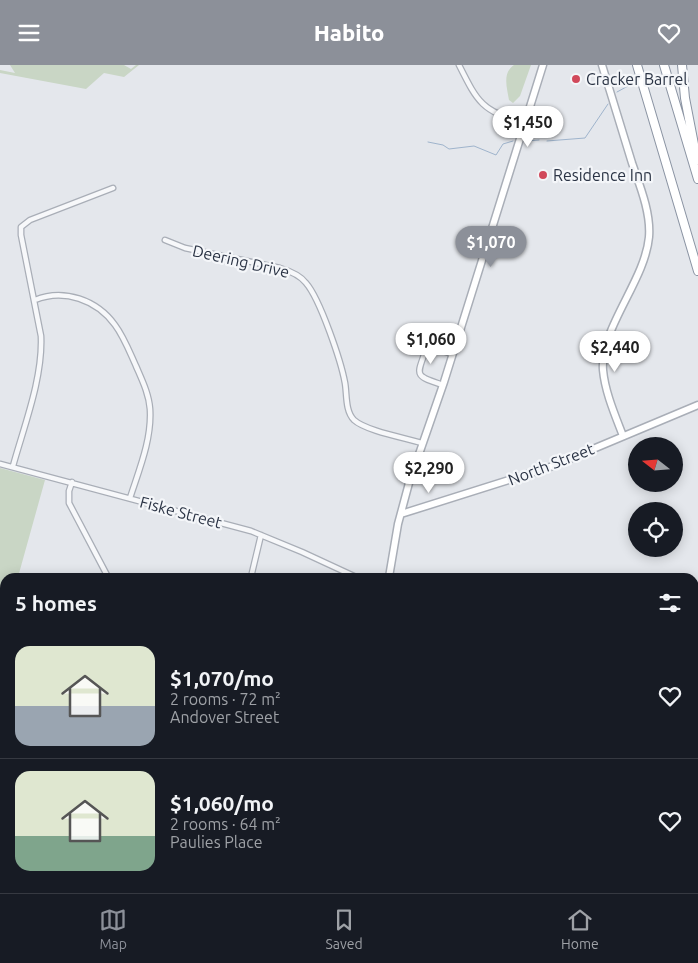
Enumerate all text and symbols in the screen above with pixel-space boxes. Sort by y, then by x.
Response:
icon: menu [15,19,43,47]
icon: heart [655,19,683,47]
text: Habito [314,20,384,45]
place label: Cracker Barrel [586,70,687,88]
marker: Cracker Barrel [570,73,582,85]
pin: $1,450 [487,106,569,148]
text: $1,450 [503,113,553,131]
place label: Residence Inn [553,166,652,184]
marker: Residence Inn [537,169,549,181]
pin: $1,070 [450,225,532,268]
text: $1,070 [466,233,516,251]
street label: Deering Drive [191,241,291,281]
pin: $1,060 [390,323,472,365]
text: $1,060 [406,330,456,348]
pin: $2,440 [574,331,656,373]
text: $2,440 [590,338,640,356]
north arrow [628,437,682,493]
map controls [628,437,683,557]
street label: North Street [505,439,597,489]
pin: $2,290 [388,451,470,494]
text: $2,290 [404,459,454,477]
street label: Fiske Street [138,492,225,532]
button: locate [628,502,683,557]
icon: filters [656,589,684,617]
text: 5 homes [15,591,97,615]
icon: home [55,666,115,726]
text: $1,070/mo [170,666,274,690]
icon: heart [656,682,684,710]
text: 2 rooms · 72 m² [170,690,281,708]
text: Andover Street [170,708,279,726]
icon: home [55,791,115,851]
text: $1,060/mo [170,791,274,815]
icon: heart [656,807,684,835]
text: 2 rooms · 64 m² [170,815,281,833]
text: Paulies Place [170,833,263,851]
tab: Map [99,906,127,952]
tab: Saved [325,906,363,952]
tab: Home [561,906,599,952]

